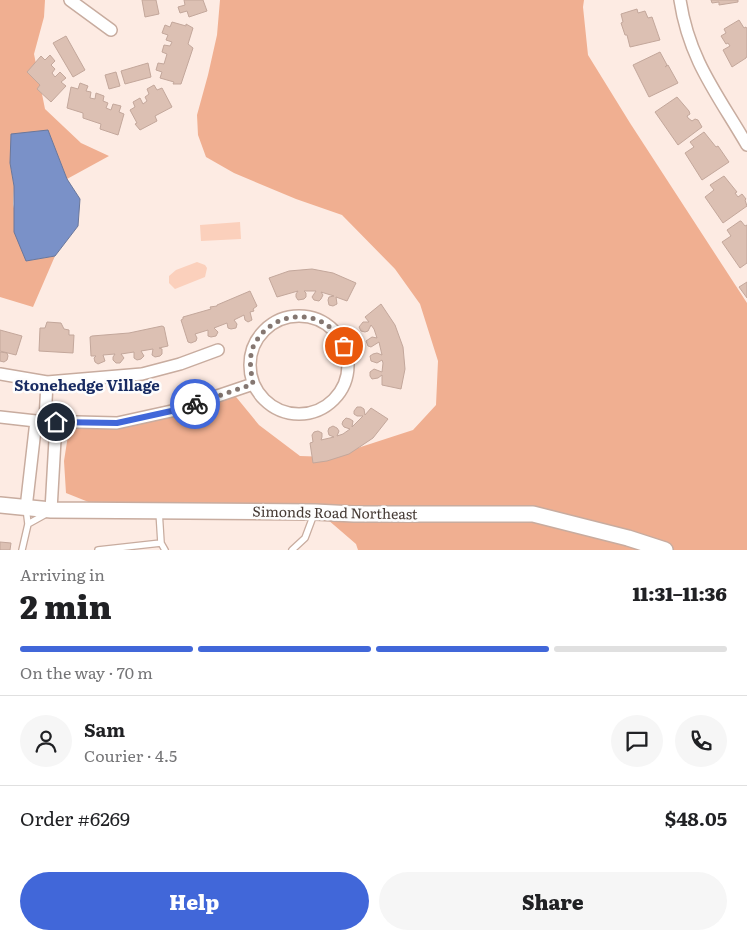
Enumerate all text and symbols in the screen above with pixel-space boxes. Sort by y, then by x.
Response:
pin [323,325,365,367]
icon: bag [330,332,358,360]
district label: Stonehedge Village [14,373,160,396]
courier [170,379,220,429]
icon: bike [181,390,209,418]
pin [35,401,77,443]
icon: home [42,408,70,436]
street label: Simonds Road Northeast [252,501,418,523]
text: Arriving in [20,562,105,586]
text: 11:31–11:36 [632,579,727,607]
text: 2 min [20,581,112,629]
text: On the way · 70 m [20,660,153,684]
button: person [20,715,72,767]
text: Sam [84,715,125,743]
button: chat [611,715,663,767]
button: phone [675,715,727,767]
text: Courier · 4.5 [84,743,177,767]
text: Order #6269 [20,804,130,832]
text: $48.05 [665,804,727,832]
button: Help [20,872,369,930]
button: Share [379,872,727,930]

